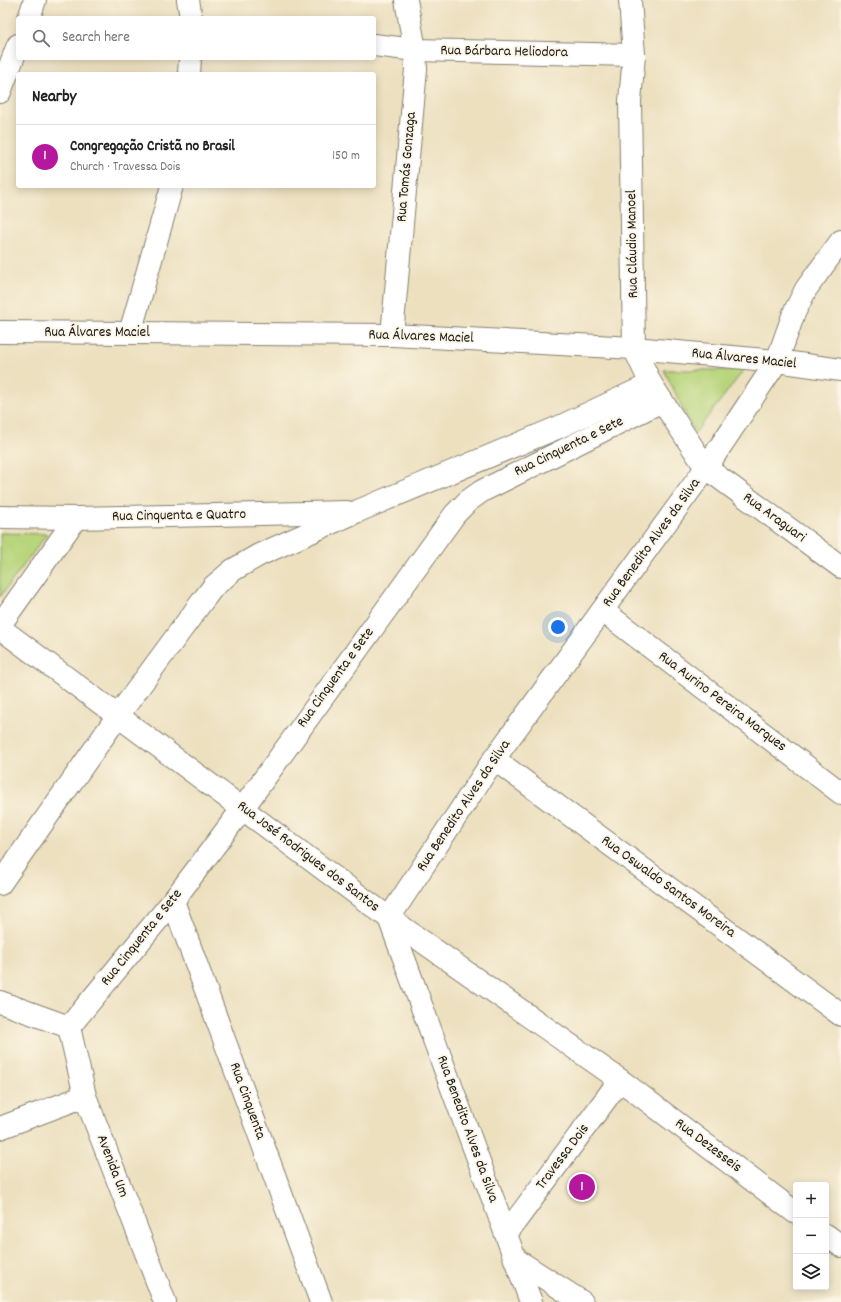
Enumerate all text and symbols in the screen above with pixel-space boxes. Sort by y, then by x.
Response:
search box [16,16,376,60]
icon: search [30,27,52,49]
text: Search here [62,27,130,49]
street label: Rua Bárbara Heliodora [440,40,569,64]
text: Nearby [32,86,76,110]
street label: Rua Tomás Gonzaga [391,110,423,223]
text: Congregação Cristã no Brasil [70,136,235,158]
text: 1 [44,147,46,166]
text: 150 m [332,147,360,166]
text: Church · Travessa Dois [70,158,181,177]
street label: Rua Cláudio Manoel [621,189,645,299]
street label: Rua Álvares Maciel [44,322,150,344]
street label: Rua Álvares Maciel [368,324,475,350]
street label: Rua Álvares Maciel [690,343,798,376]
street label: Rua Cinquenta e Sete [511,411,628,483]
street label: Rua Benedito Alves da Silva [598,473,707,612]
street label: Rua Araguari [738,488,810,549]
street label: Rua Cinquenta e Quatro [112,504,247,528]
your location [548,617,568,637]
street label: Rua Cinquenta e Sete [292,623,380,733]
street label: Rua Aurino Pereira Marques [653,646,791,758]
street label: Rua Benedito Alves da Silva [412,735,517,876]
street label: Rua José Rodrigues dos Santos [232,796,384,918]
street label: Rua Oswaldo Santos Moreira [596,830,741,944]
street label: Rua Cinquenta e Sete [96,884,188,991]
street label: Rua Benedito Alves da Silva [430,1052,504,1206]
street label: Rua Cinquenta [223,1059,271,1144]
street label: Rua Dezesseis [670,1113,746,1179]
street label: Travessa Dois [531,1119,595,1195]
street label: Avenida Um [90,1131,134,1201]
pin: 1 [569,1172,595,1202]
map controls [793,1182,829,1290]
button: + [793,1182,829,1218]
button: − [793,1218,829,1254]
button: layers [793,1254,829,1290]

